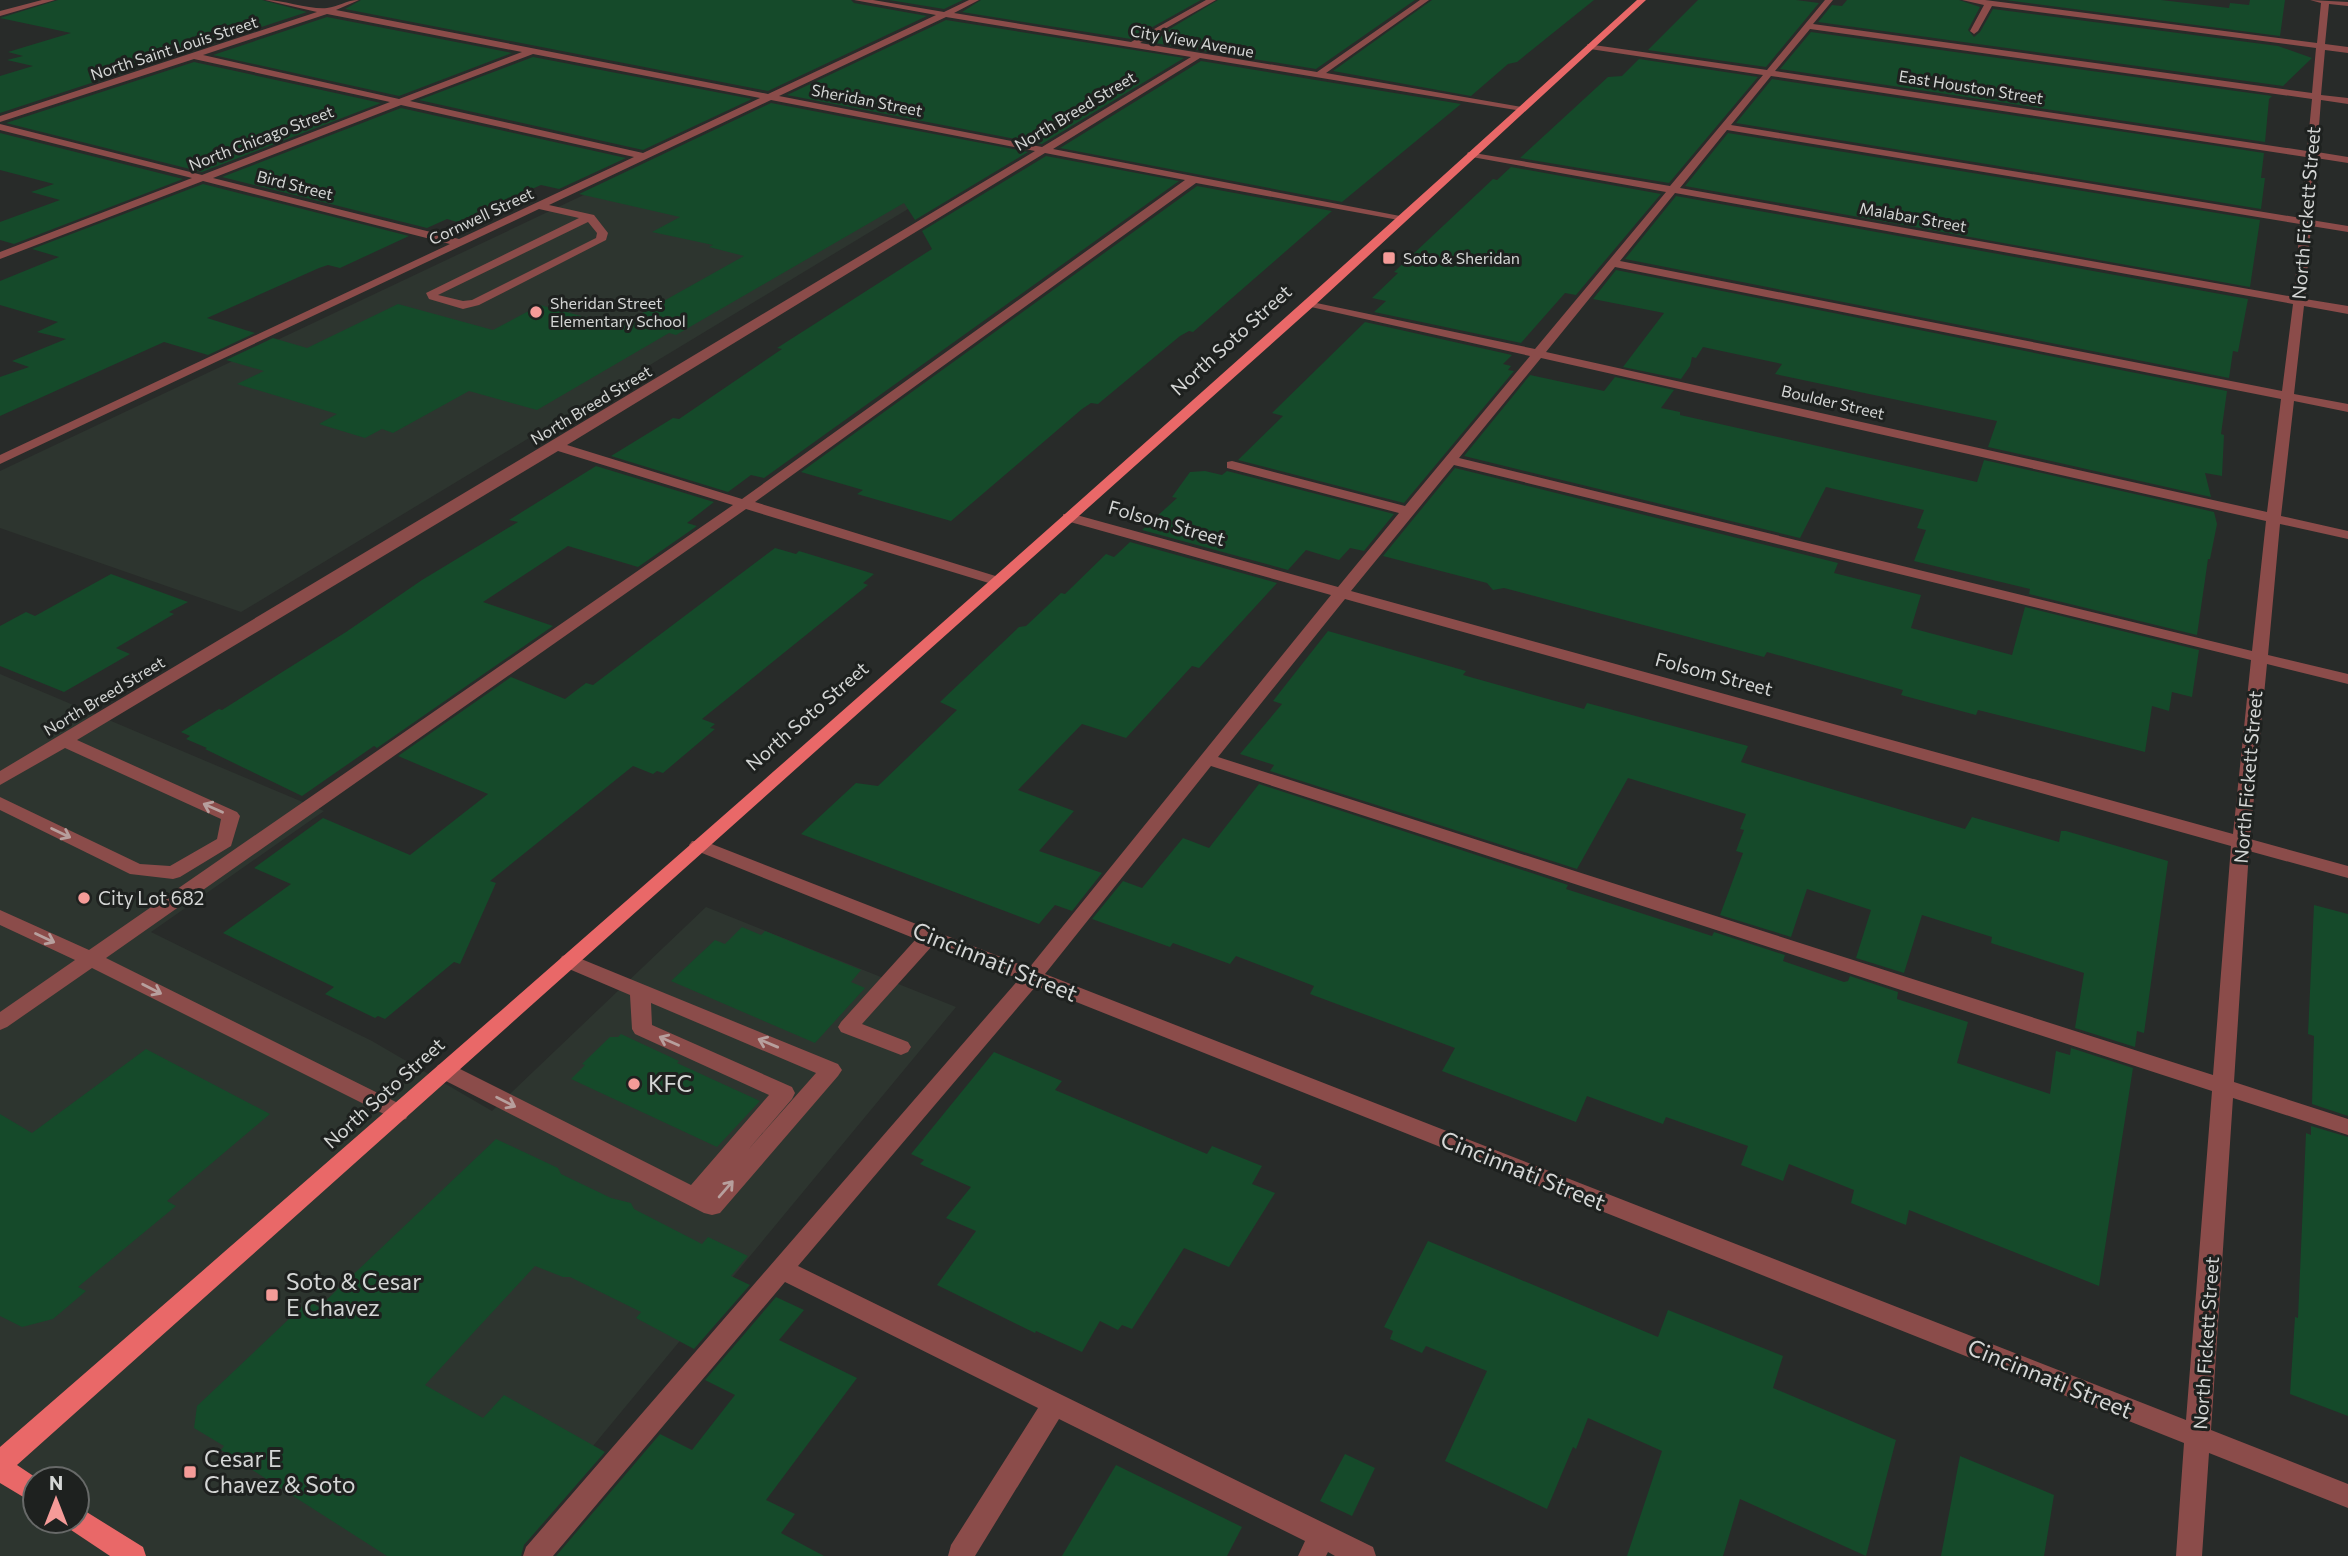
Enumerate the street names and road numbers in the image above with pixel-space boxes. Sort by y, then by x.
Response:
street label: North Saint Louis Street [88,11,260,84]
street label: City View Avenue [1129,20,1256,61]
street label: East Houston Street [1898,66,2045,107]
street label: North Breed Street [1011,67,1139,154]
street label: Sheridan Street [810,79,925,120]
street label: North Chicago Street [186,101,336,174]
street label: North Fickett Street [2286,125,2325,300]
street label: Bird Street [255,166,336,203]
street label: Cornwell Street [425,183,537,248]
street label: Malabar Street [1858,198,1969,235]
street label: North Soto Street [1166,279,1296,400]
street label: North Breed Street [527,361,655,448]
street label: Boulder Street [1780,380,1887,423]
street label: Folsom Street [1106,495,1228,550]
street label: Folsom Street [1653,647,1776,700]
street label: North Breed Street [40,652,168,739]
street label: North Soto Street [741,656,873,775]
street label: North Fickett Street [2228,689,2267,864]
street label: Cincinnati Street [909,915,1082,1007]
street label: North Soto Street [319,1032,449,1153]
street label: Cincinnati Street [1437,1124,1610,1216]
street label: North Fickett Street [2188,1255,2223,1430]
street label: Cincinnati Street [1964,1332,2137,1424]

